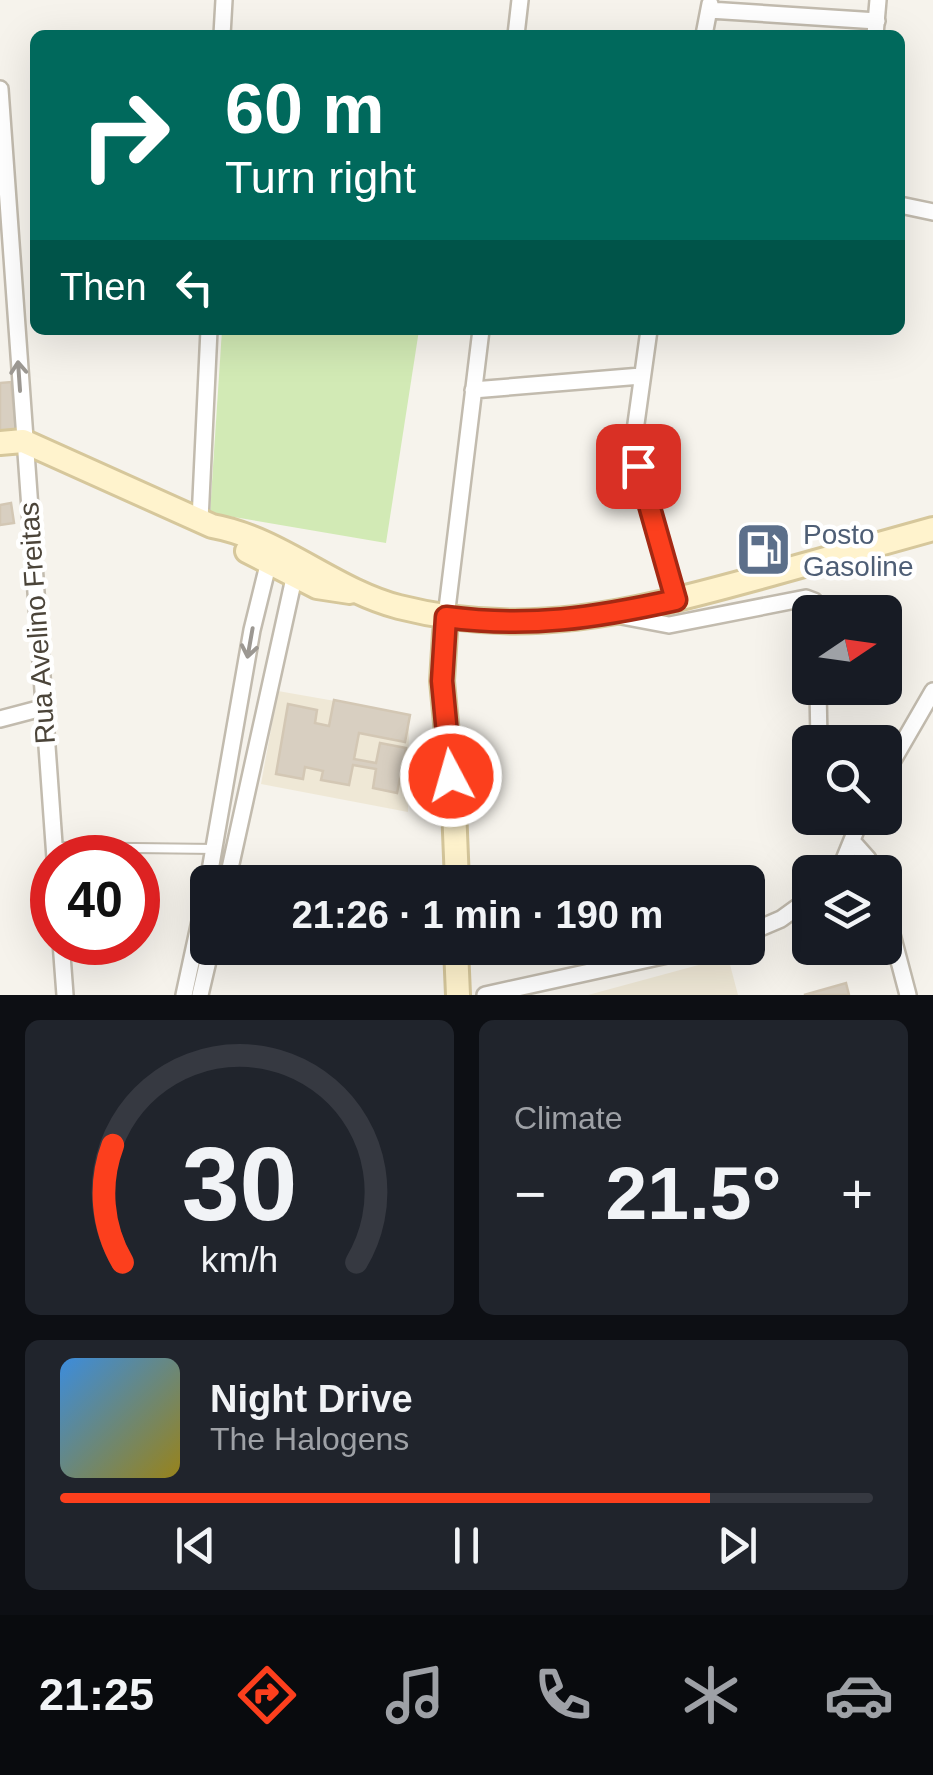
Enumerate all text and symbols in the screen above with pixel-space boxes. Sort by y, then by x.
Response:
icon: right [60,70,190,200]
text: 60 m [225,70,385,148]
text: Turn right [225,152,416,203]
icon: left [167,260,222,315]
text: Then [60,266,147,308]
one-way arrow [9,361,28,393]
pin [596,424,681,509]
icon: arrive [611,439,666,494]
street label: Rua Avelino Freitas [13,501,61,745]
place label: Posto Gasoline [803,519,914,582]
fuel station icon: Posto Gasoline [734,520,794,580]
north arrow [792,595,902,705]
map controls [792,595,902,965]
one-way arrow [240,626,259,658]
position arrow [399,724,503,828]
button: search [792,725,902,835]
speed limit sign: 40 [30,835,160,965]
button: layers [792,855,902,965]
text: 21:26 · 1 min · 190 m [292,894,663,936]
text: Climate [514,1100,622,1136]
text: 30 [182,1126,297,1242]
text: 21.5° [606,1151,781,1235]
text: − [514,1163,546,1225]
text: + [841,1163,873,1225]
text: km/h [201,1240,278,1280]
text: Night Drive [210,1378,413,1420]
text: The Halogens [210,1421,409,1457]
icon: previous [168,1518,223,1573]
icon: pause [439,1518,494,1573]
icon: next [710,1518,765,1573]
icon: directions [232,1660,302,1730]
icon: music [380,1660,450,1730]
icon: phone [528,1660,598,1730]
icon: climate [676,1660,746,1730]
icon: car [824,1660,894,1730]
text: 21:25 [39,1669,154,1720]

